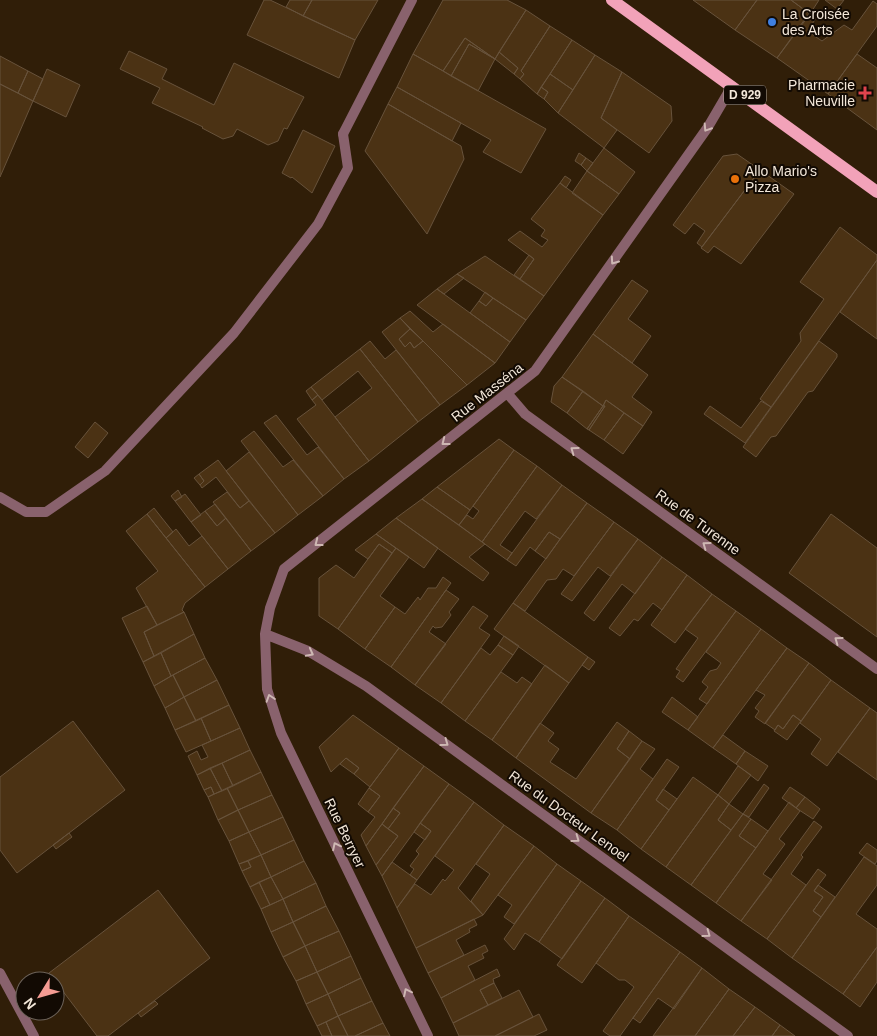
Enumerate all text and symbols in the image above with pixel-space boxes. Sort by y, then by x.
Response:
place label: La Croisée des Arts [782,6,850,38]
marker: La Croisée des Arts [766,16,778,28]
place label: Pharmacie Neuville [788,77,855,109]
road number: D 929 [724,86,766,104]
marker: Pharmacie Neuville [859,87,871,99]
one-way arrow [704,122,713,132]
place label: Allo Mario's Pizza [745,163,817,195]
marker: Allo Mario's Pizza [729,173,741,185]
one-way arrow [611,255,620,265]
street label: Rue Masséna [448,359,526,425]
one-way arrow [442,436,451,444]
one-way arrow [571,447,580,455]
street label: Rue de Turenne [653,486,743,558]
one-way arrow [314,537,323,546]
one-way arrow [702,542,712,551]
one-way arrow [834,637,843,646]
one-way arrow [304,647,313,657]
one-way arrow [266,694,276,702]
one-way arrow [439,737,448,746]
street label: Rue du Docteur Lenoel [506,767,632,865]
street label: Rue Berryer [321,796,369,871]
one-way arrow [570,833,580,842]
one-way arrow [332,842,342,851]
one-way arrow [702,928,711,937]
north arrow [15,971,65,1021]
one-way arrow [402,988,413,997]
text: N [20,995,39,1013]

